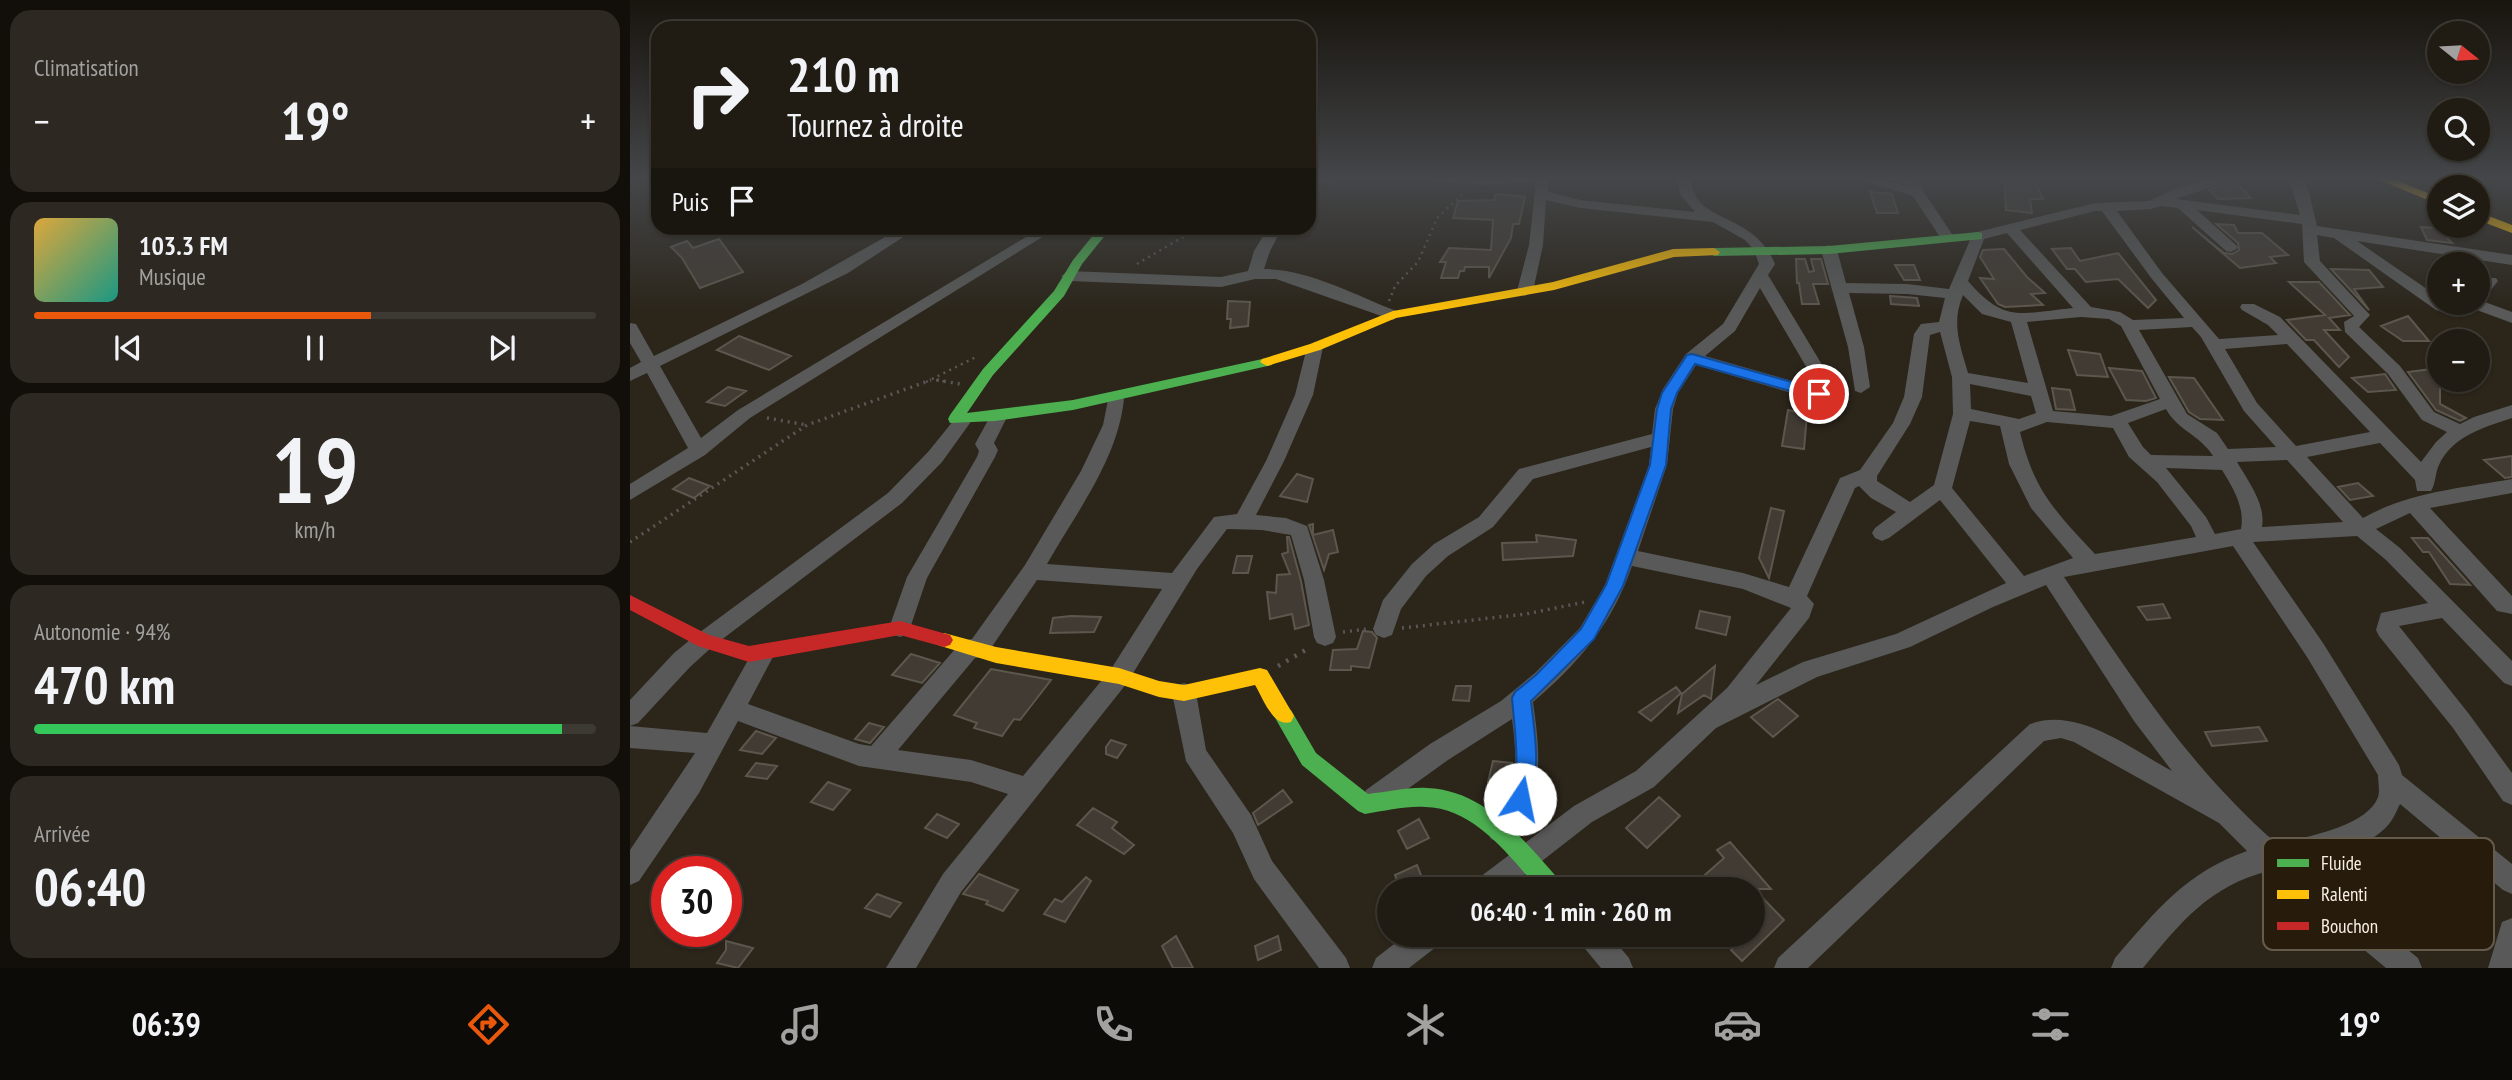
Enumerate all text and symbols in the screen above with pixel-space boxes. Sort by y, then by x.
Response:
north arrow [2427,21,2490,84]
map controls [2427,21,2490,392]
text: 210 m [787,42,900,106]
icon: right [672,49,763,140]
text: Climatisation [34,53,139,82]
text: 19° [281,87,349,154]
text: − [34,96,50,145]
text: + [580,96,596,145]
button: search [2427,98,2490,161]
text: Tournez à droite [787,104,964,146]
button: layers [2427,175,2490,238]
icon: arrive [723,182,761,220]
text: Puis [672,185,709,218]
text: 103.3 FM [139,229,228,262]
button: + [2427,252,2490,315]
text: Musique [139,262,206,291]
icon: previous [109,329,147,367]
icon: pause [296,329,334,367]
icon: next [483,329,521,367]
button: − [2427,329,2490,392]
pin [1789,364,1849,424]
icon: arrive [1800,375,1838,413]
text: 19 [272,410,359,528]
text: km/h [295,515,335,544]
text: Autonomie · 94% [34,617,170,646]
text: 470 km [34,651,175,718]
position arrow [1483,762,1557,836]
text: Arrivée [34,819,90,848]
legend [2263,838,2494,950]
text: Fluide [2321,851,2362,875]
text: 06:40 [34,853,146,920]
speed limit sign: 30 [651,856,742,947]
text: Ralenti [2321,882,2368,906]
text: 06:40 · 1 min · 260 m [1471,895,1671,928]
text: Bouchon [2321,914,2378,938]
icon: directions [464,1000,513,1049]
icon: music [777,1000,826,1049]
icon: phone [1089,1000,1138,1049]
icon: climate [1401,1000,1450,1049]
icon: car [1713,1000,1762,1049]
icon: filters [2026,1000,2075,1049]
text: 06:39 [132,1003,201,1045]
text: 19° [2338,1003,2380,1045]

